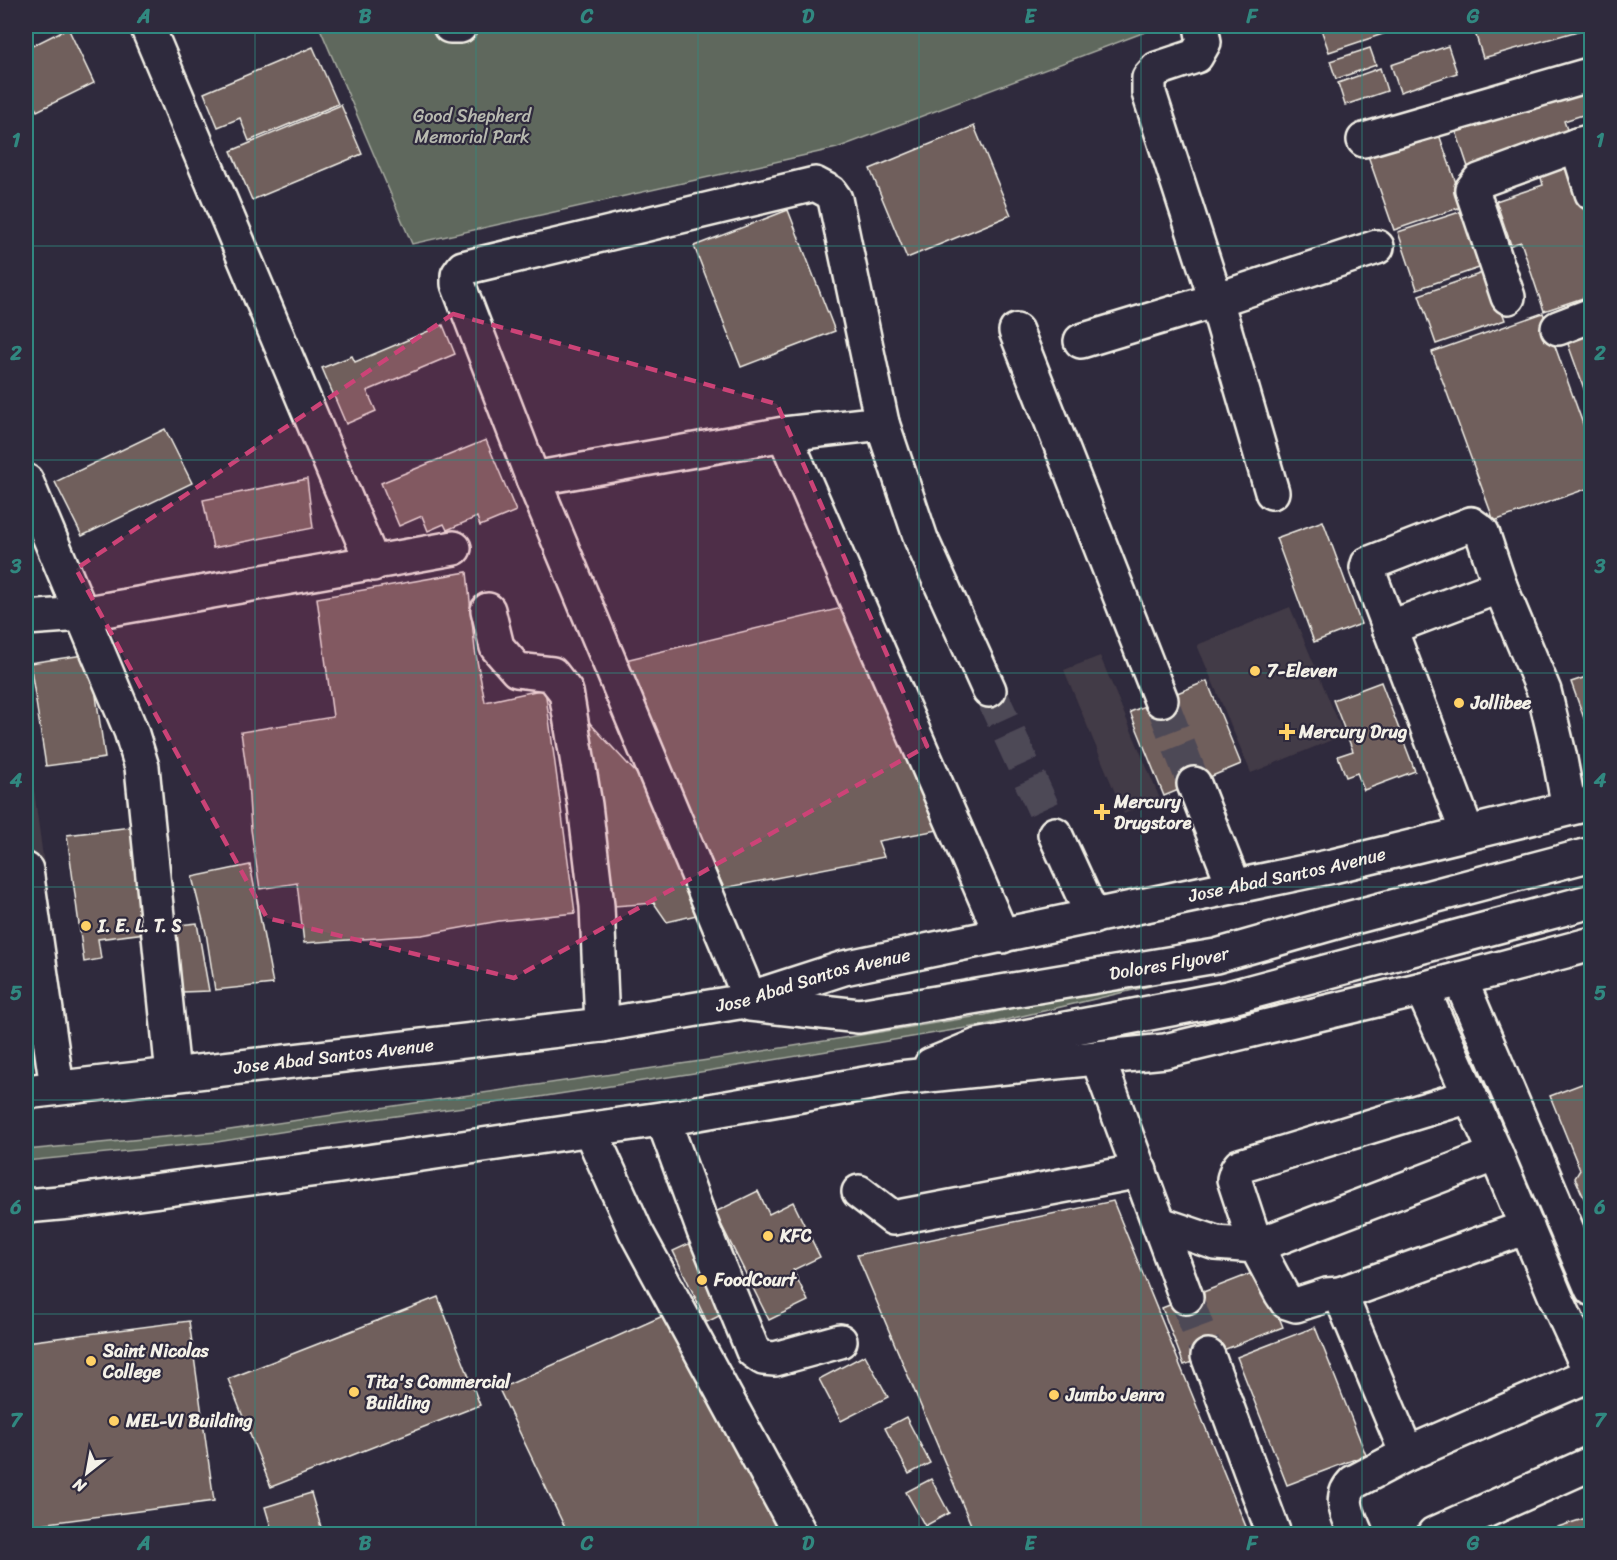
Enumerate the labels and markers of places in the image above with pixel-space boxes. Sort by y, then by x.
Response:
place label: 7-Eleven [1267,655,1338,687]
marker: 7-Eleven [1248,664,1262,678]
place label: Jollibee [1470,687,1532,719]
marker: Jollibee [1452,696,1466,710]
place label: Mercury Drug [1298,716,1407,748]
marker: Mercury Drug [1280,725,1294,739]
place label: Mercury Drugstore [1113,786,1192,839]
marker: Mercury Drugstore [1095,805,1109,819]
place label: I. E. L. T. S [97,910,182,942]
marker: I. E. L. T. S [79,919,93,933]
place label: KFC [779,1220,812,1252]
marker: KFC [761,1229,775,1243]
place label: FoodCourt [713,1264,798,1296]
marker: FoodCourt [695,1273,709,1287]
place label: Saint Nicolas College [102,1335,209,1388]
marker: Saint Nicolas College [84,1354,98,1368]
place label: Tita's Commercial Building [366,1366,511,1419]
place label: Jumbo Jenra [1065,1379,1165,1411]
marker: Tita's Commercial Building [347,1385,361,1399]
marker: Jumbo Jenra [1047,1388,1061,1402]
place label: MEL-VI Building [125,1405,253,1437]
marker: MEL-VI Building [107,1414,121,1428]

